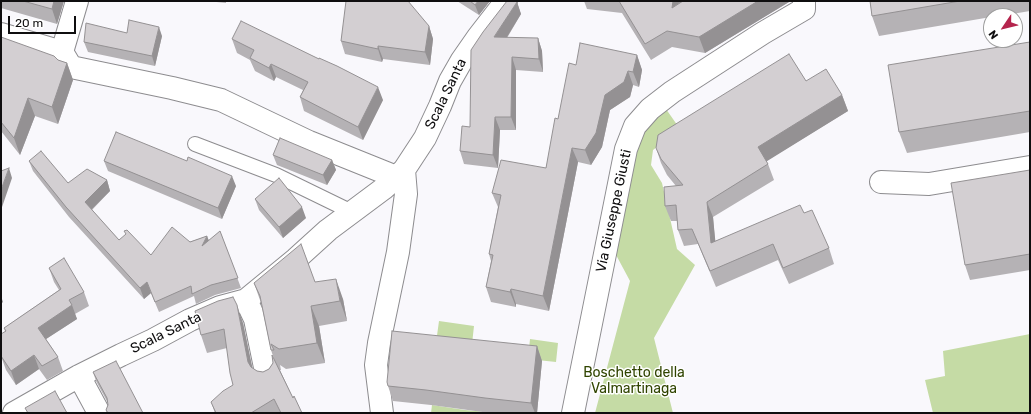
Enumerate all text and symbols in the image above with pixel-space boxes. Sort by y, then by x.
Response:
scale bar [10,8,78,34]
north arrow [983,8,1023,48]
text: 20 m [15,16,43,30]
text: N [986,28,1001,42]
street label: Scala Santa [422,56,470,132]
street label: Via Giuseppe Giusti [593,148,635,274]
street label: Scala Santa [128,309,204,357]
park label: Boschetto della Valmartinaga [583,365,685,398]

